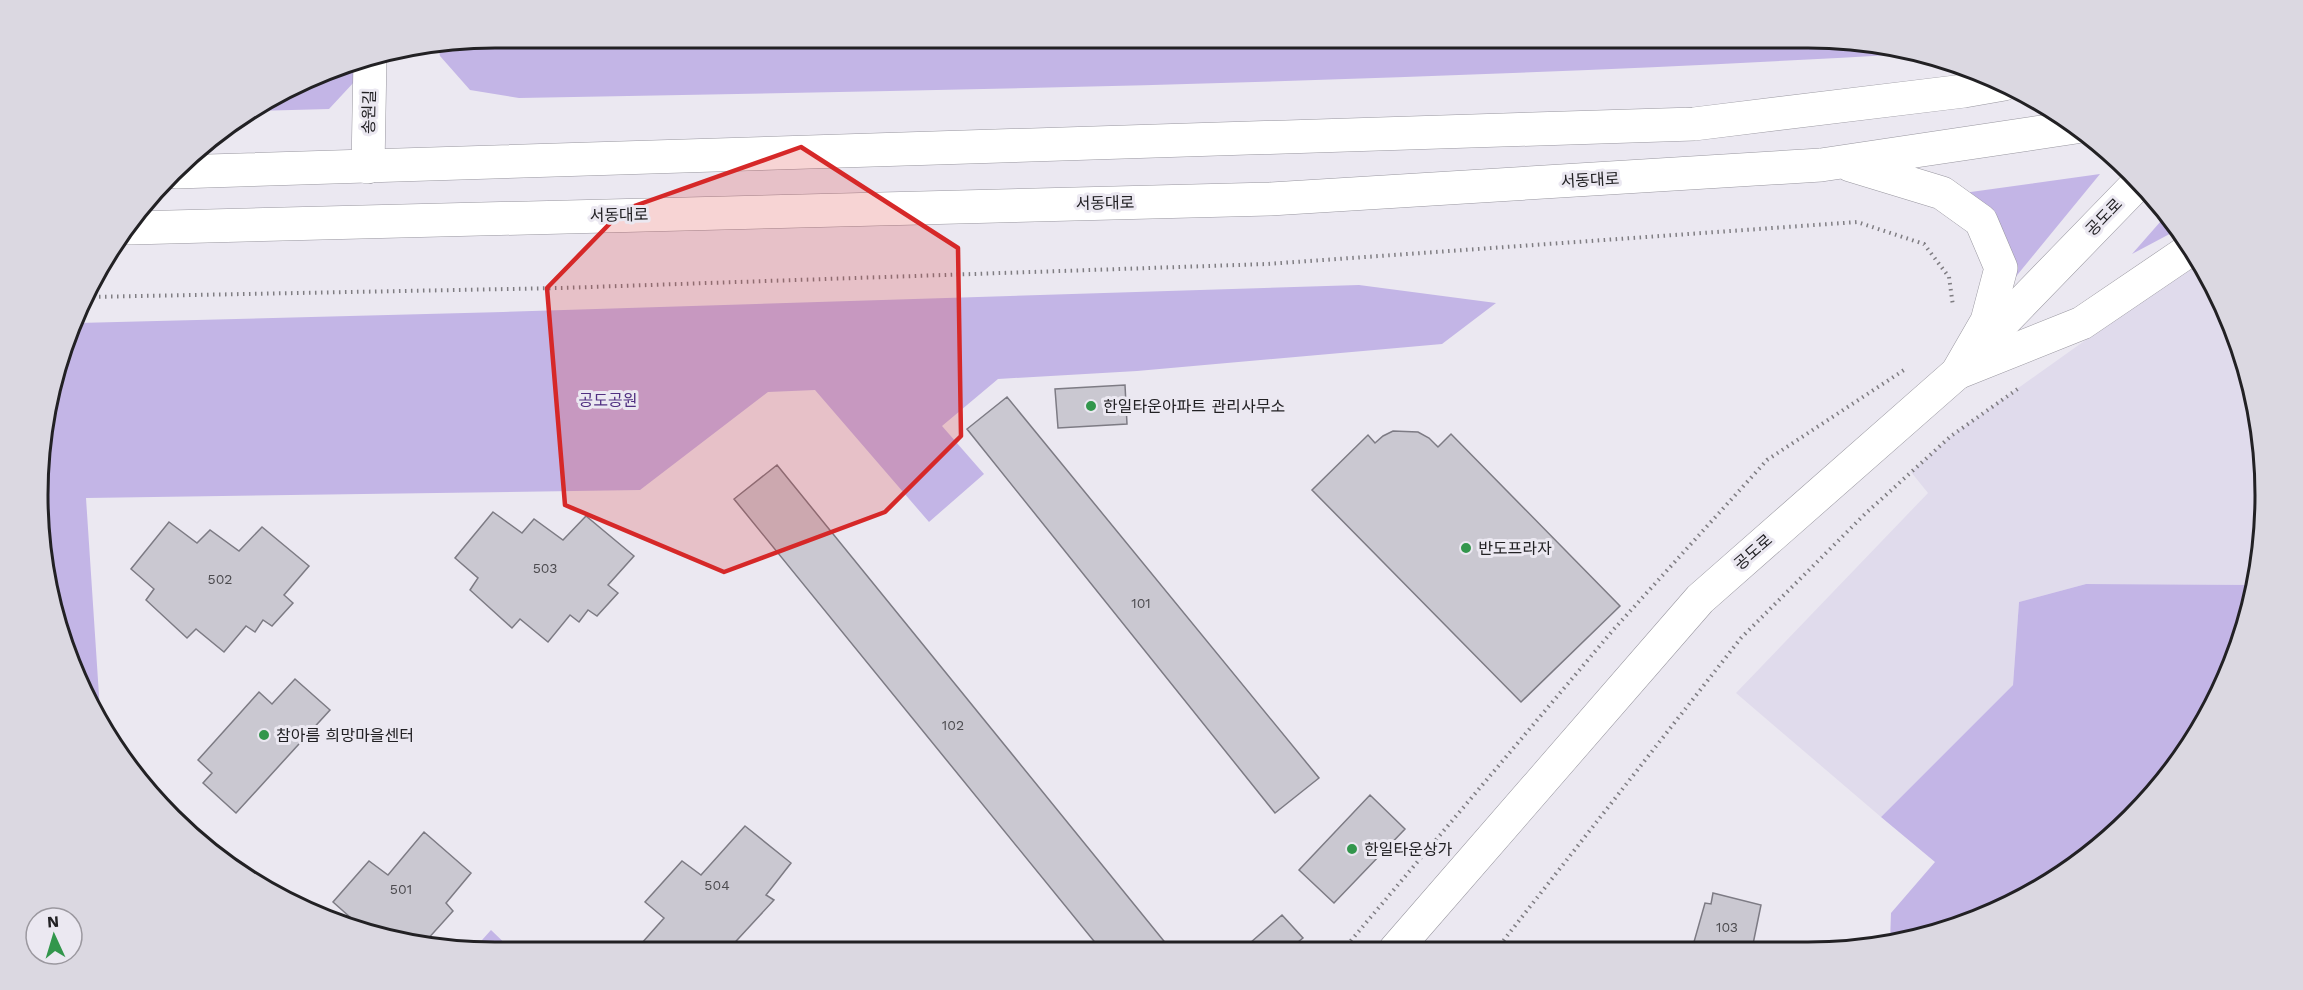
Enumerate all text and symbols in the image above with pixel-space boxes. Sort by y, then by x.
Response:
street label: 송원길 [359,90,379,134]
street label: 서동대로 [1560,169,1620,191]
street label: 서동대로 [1075,193,1135,213]
street label: 공도로 [2082,194,2126,239]
street label: 서동대로 [589,205,649,225]
park label: 공도공원 [579,391,637,410]
place label: 한일타운아파트 관리사무소 [1103,397,1285,416]
marker: 한일타운아파트 관리사무소 [1084,399,1098,413]
street label: 공도로 [1730,530,1776,574]
place label: 반도프라자 [1478,539,1552,558]
marker: 반도프라자 [1459,541,1473,555]
house number: 503 [533,560,557,576]
house number: 502 [207,571,233,587]
house number: 101 [1131,595,1151,611]
house number: 102 [942,717,964,733]
place label: 참아름 희망마을센터 [276,726,414,745]
marker: 참아름 희망마을센터 [257,728,271,742]
place label: 한일타운상가 [1364,840,1453,859]
marker: 한일타운상가 [1345,842,1359,856]
house number: 504 [704,877,730,893]
house number: 501 [390,881,412,897]
north arrow [24,906,84,966]
text: N [46,912,60,931]
house number: 103 [1716,919,1738,935]

